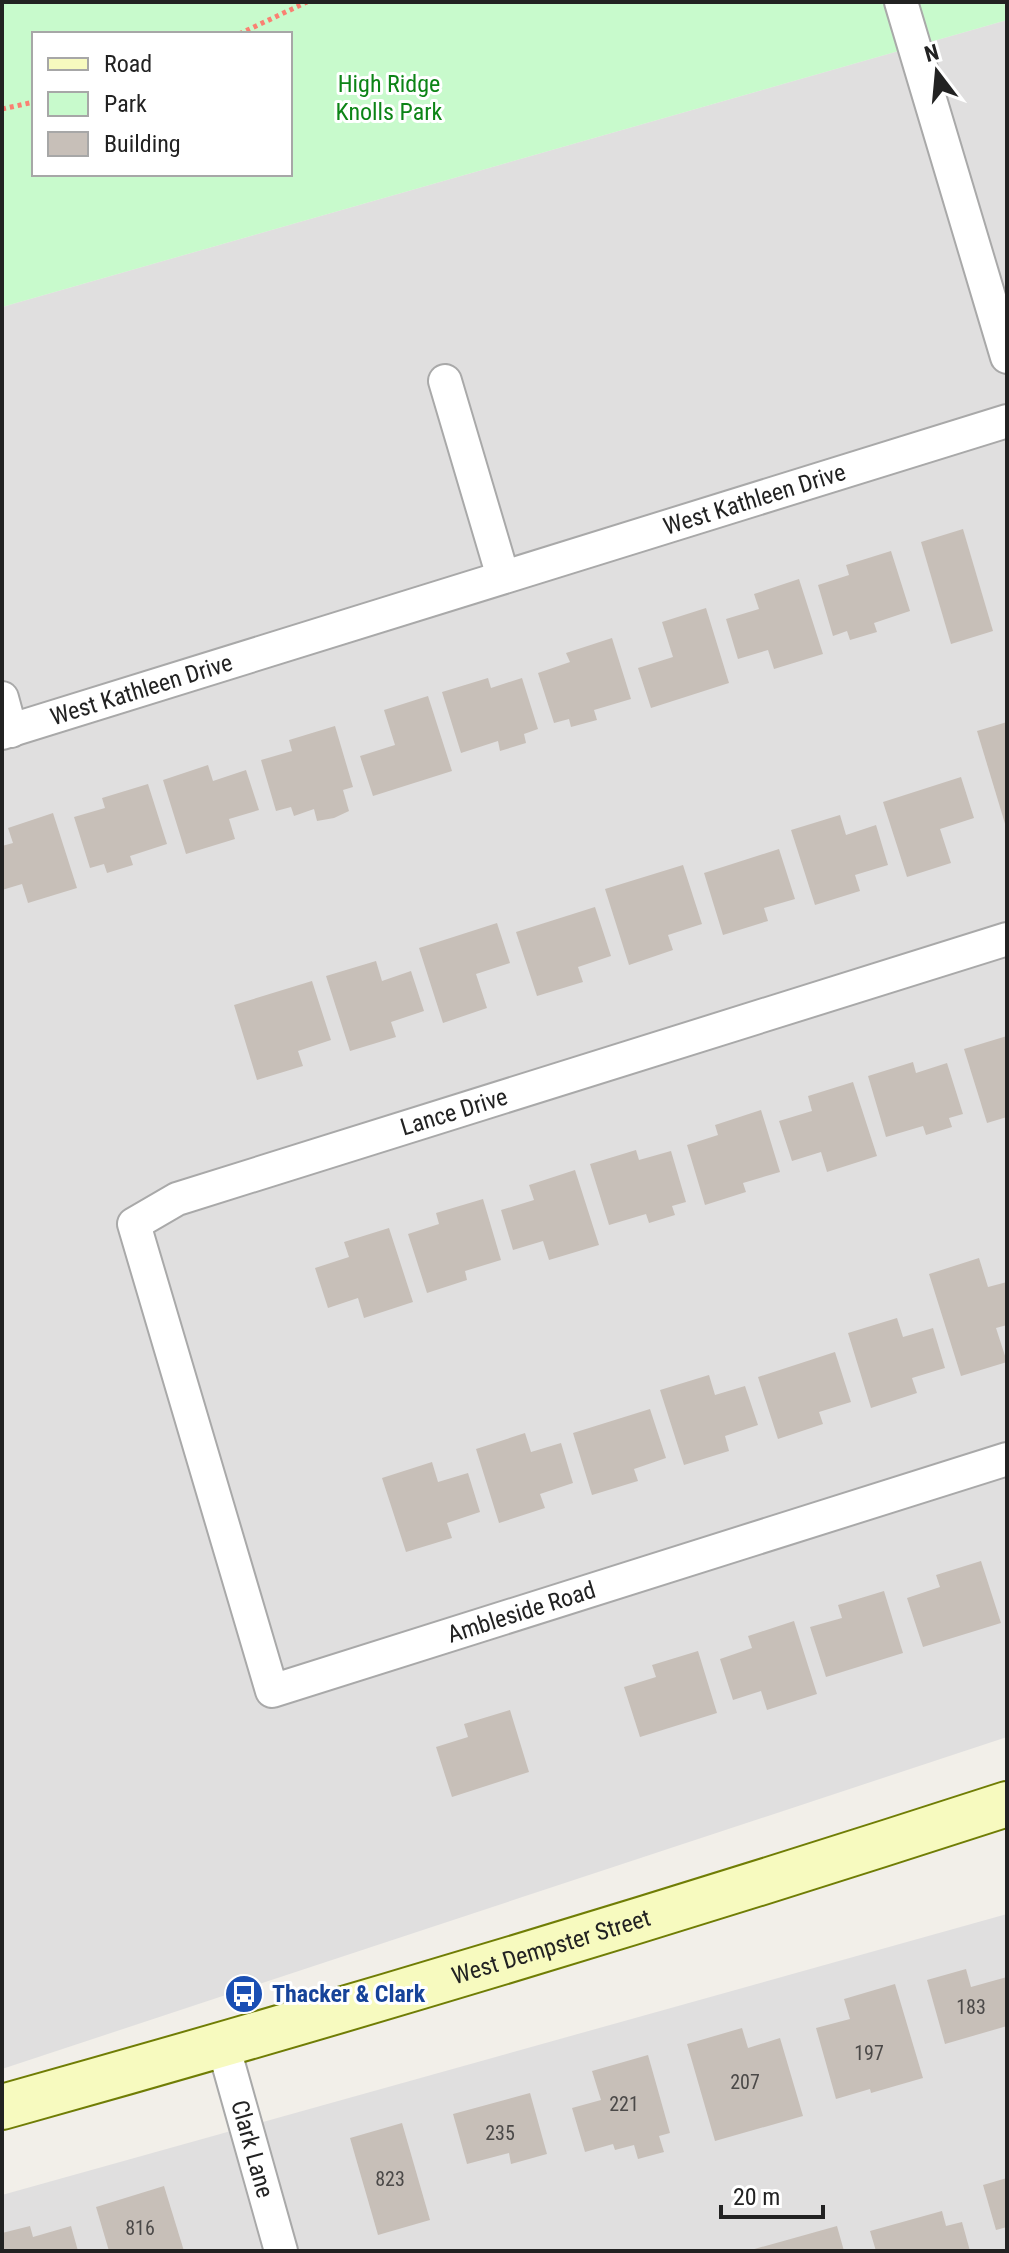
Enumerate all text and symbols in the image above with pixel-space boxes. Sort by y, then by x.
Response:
legend [32,32,292,176]
north arrow [897,32,977,112]
text: N [922,39,942,67]
text: Road [104,50,152,78]
park label: High Ridge Knolls Park [336,70,443,126]
text: Park [104,90,147,118]
text: Building [104,130,181,158]
street label: West Kathleen Drive [660,458,849,541]
street label: West Kathleen Drive [47,648,236,731]
street label: Lance Drive [397,1082,511,1142]
street label: Ambleside Road [444,1576,599,1649]
street label: West Dempster Street [449,1904,654,1990]
bus stop icon: Thacker & Clark [223,1973,265,2015]
place label: Thacker & Clark [272,1980,426,2008]
house number: 183 [956,1995,986,2019]
house number: 197 [854,2041,884,2065]
house number: 207 [730,2070,760,2094]
house number: 221 [609,2092,639,2116]
street label: Clark Lane [225,2097,279,2201]
house number: 235 [485,2121,515,2145]
house number: 823 [375,2167,405,2191]
scale bar [721,2169,823,2219]
text: 20 m [733,2183,780,2211]
house number: 816 [125,2216,155,2240]

